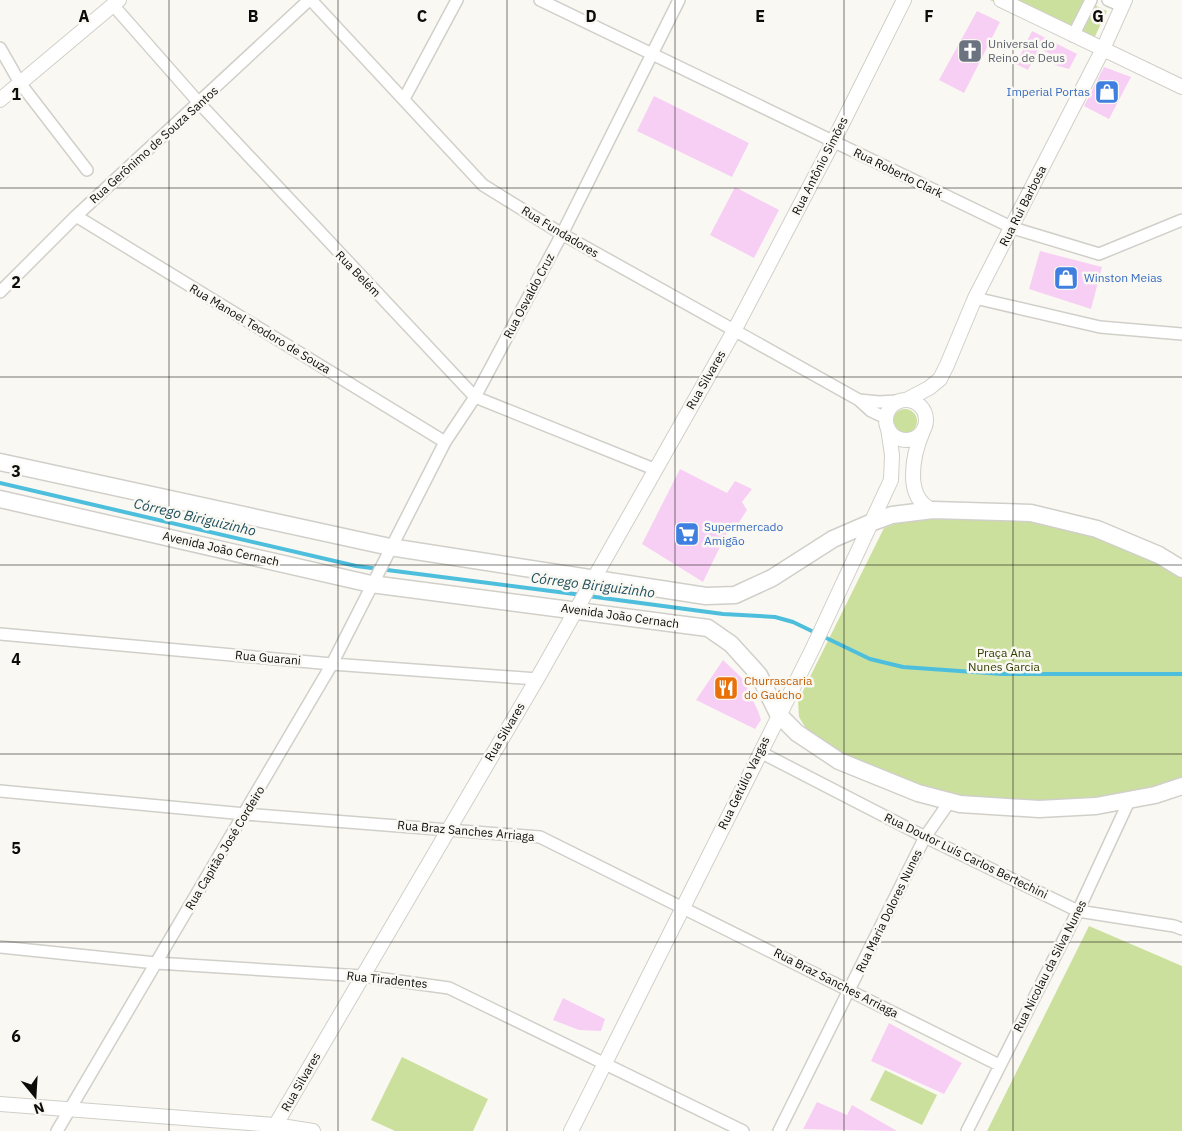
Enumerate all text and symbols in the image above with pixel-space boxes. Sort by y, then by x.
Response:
text: A [79,6,90,26]
text: B [248,6,259,26]
text: C [417,6,427,26]
text: D [585,6,597,26]
text: E [755,6,765,26]
text: F [924,6,934,26]
text: G [1092,6,1104,26]
place label: Universal do Reino de Deus [988,36,1065,65]
church icon: Universal do Reino de Deus [957,38,983,64]
shop icon: Imperial Portas [1094,79,1120,105]
street label: Rua Gerônimo de Souza Santos [86,83,221,206]
text: 1 [11,84,21,104]
place label: Imperial Portas [1007,84,1090,99]
street label: Rua Antônio Simões [788,114,851,217]
street label: Rua Roberto Clark [851,144,946,201]
street label: Rua Rui Barbosa [996,162,1050,249]
street label: Rua Fundadores [519,203,602,261]
street label: Rua Belém [333,247,384,300]
street label: Rua Osvaldo Cruz [500,250,557,341]
shop icon: Winston Meias [1053,265,1079,291]
place label: Winston Meias [1084,270,1163,285]
text: 2 [11,272,21,292]
street label: Rua Manoel Teodoro de Souza [187,280,334,377]
street label: Rua Silvares [683,347,729,412]
text: 3 [11,461,21,481]
water label: Córrego Biriguizinho [132,494,258,540]
place label: Supermercado Amigão [704,519,784,548]
supermarket icon: Supermercado Amigão [674,521,700,547]
street label: Avenida João Cernach [161,528,281,569]
water label: Córrego Biriguizinho [530,568,656,602]
street label: Avenida João Cernach [560,600,680,631]
park label: Praça Ana Nunes Garcia [968,645,1041,674]
street label: Rua Guarani [235,647,302,668]
text: 4 [11,649,21,669]
place label: Churrascaria do Gaúcho [744,673,813,702]
restaurant icon: Churrascaria do Gaúcho [713,675,739,701]
street label: Rua Silvares [481,700,528,764]
street label: Rua Getúlio Vargas [715,734,773,832]
street label: Rua Capitão José Cordeiro [182,783,268,912]
street label: Rua Doutor Luís Carlos Bertechini [882,809,1050,902]
street label: Rua Braz Sanches Arriaga [397,817,536,844]
text: 5 [11,838,21,858]
street label: Rua Maria Dolores Nunes [852,846,925,975]
street label: Rua Nicolau da Silva Nunes [1010,897,1089,1034]
street label: Rua Braz Sanches Arriaga [771,945,901,1021]
street label: Rua Tiradentes [346,968,428,991]
text: 6 [11,1026,21,1046]
street label: Rua Silvares [278,1049,324,1114]
north arrow [10,1071,60,1121]
text: N [31,1098,47,1118]

